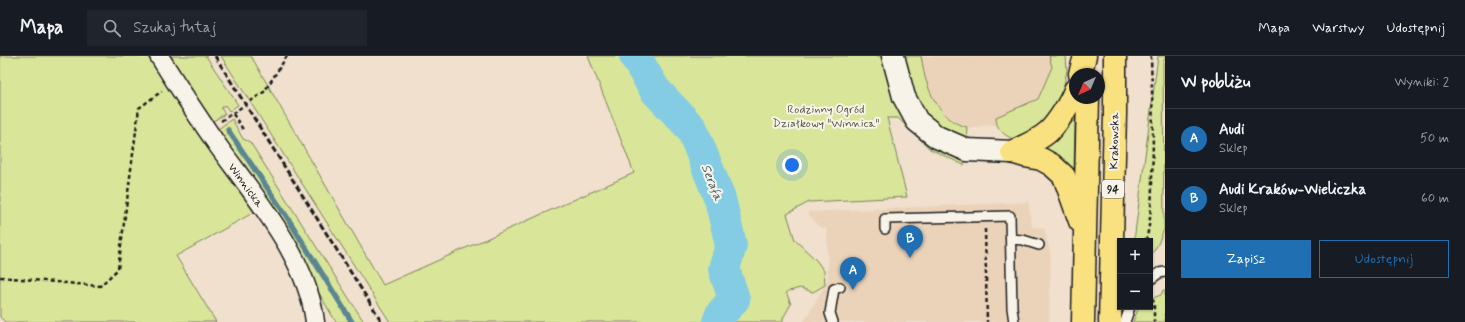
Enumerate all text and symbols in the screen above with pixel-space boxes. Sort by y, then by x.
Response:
search box [87,10,367,46]
text: Mapa [20,15,63,40]
icon: search [101,17,123,39]
text: Szukaj tutaj [133,18,216,38]
text: Mapa [1258,19,1290,37]
text: Warstwy [1312,19,1364,37]
text: Udostępnij [1386,19,1445,37]
north arrow [1069,68,1105,104]
text: W pobliżu [1181,71,1250,93]
text: Wyniki: 2 [1395,74,1449,91]
park label: Rodzinny Ogród Działkowy "Winnica" [773,102,880,132]
street label: Krakowska [1107,112,1124,170]
text: Audi [1219,120,1244,140]
text: A [1190,130,1198,147]
text: 50 m [1420,130,1449,147]
text: Sklep [1219,140,1248,157]
your location [782,155,802,175]
street label: Winnicka [224,160,267,212]
water label: Serafa [697,162,727,204]
road number: 94 [1102,180,1124,198]
text: Audi Kraków-Wieliczka [1219,180,1366,200]
text: B [1190,190,1198,207]
text: 60 m [1421,190,1449,207]
text: Sklep [1219,200,1248,217]
pin: B [897,225,923,258]
map controls [1117,238,1153,310]
button: + [1117,238,1153,274]
button: Zapisz [1181,240,1311,278]
button: Udostępnij [1319,240,1449,278]
pin: A [840,257,866,290]
button: − [1117,274,1153,310]

